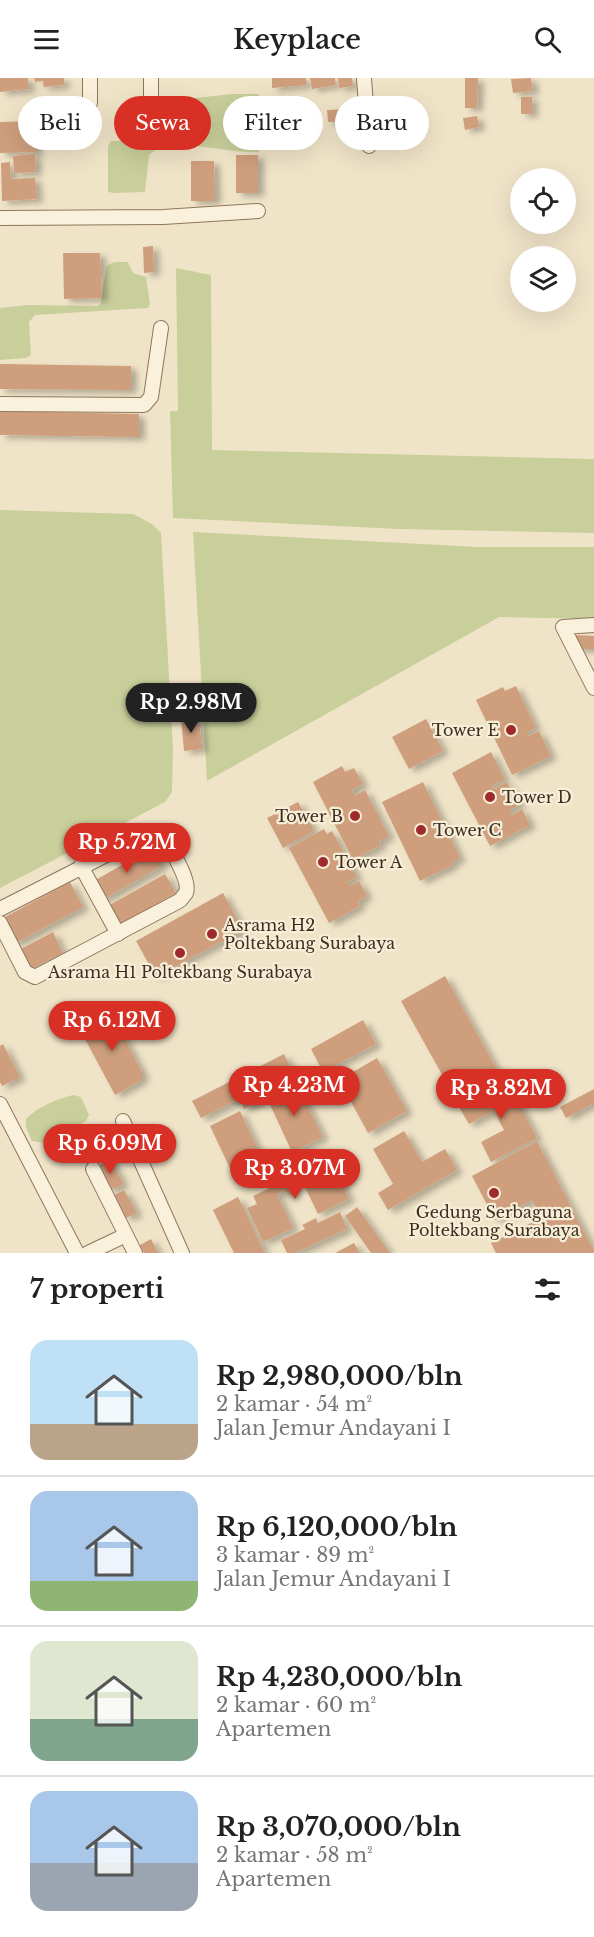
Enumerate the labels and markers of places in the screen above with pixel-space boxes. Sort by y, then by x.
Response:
pin: Rp 2.98M [129,683,253,734]
place label: Tower E [432,720,499,740]
marker: Tower E [504,723,518,737]
place label: Tower D [502,787,572,807]
marker: Tower D [483,790,497,804]
place label: Tower B [275,806,343,826]
marker: Tower B [348,809,362,823]
place label: Tower C [433,820,501,840]
pin: Rp 5.72M [65,823,189,874]
marker: Tower C [414,823,428,837]
place label: Tower A [335,852,403,872]
marker: Tower A [316,855,330,869]
place label: Asrama H2 Poltekbang Surabaya [223,915,395,953]
marker: Asrama H2 Poltekbang Surabaya [205,927,219,941]
marker: Asrama H1 Poltekbang Surabaya [173,946,187,960]
place label: Asrama H1 Poltekbang Surabaya [47,962,312,982]
pin: Rp 6.12M [50,1001,174,1052]
pin: Rp 4.23M [232,1066,356,1117]
pin: Rp 3.82M [439,1069,563,1120]
pin: Rp 6.09M [48,1124,172,1175]
pin: Rp 3.07M [233,1149,357,1200]
marker: Gedung Serbaguna Poltekbang Surabaya [487,1186,501,1200]
place label: Gedung Serbaguna Poltekbang Surabaya [408,1202,580,1240]

